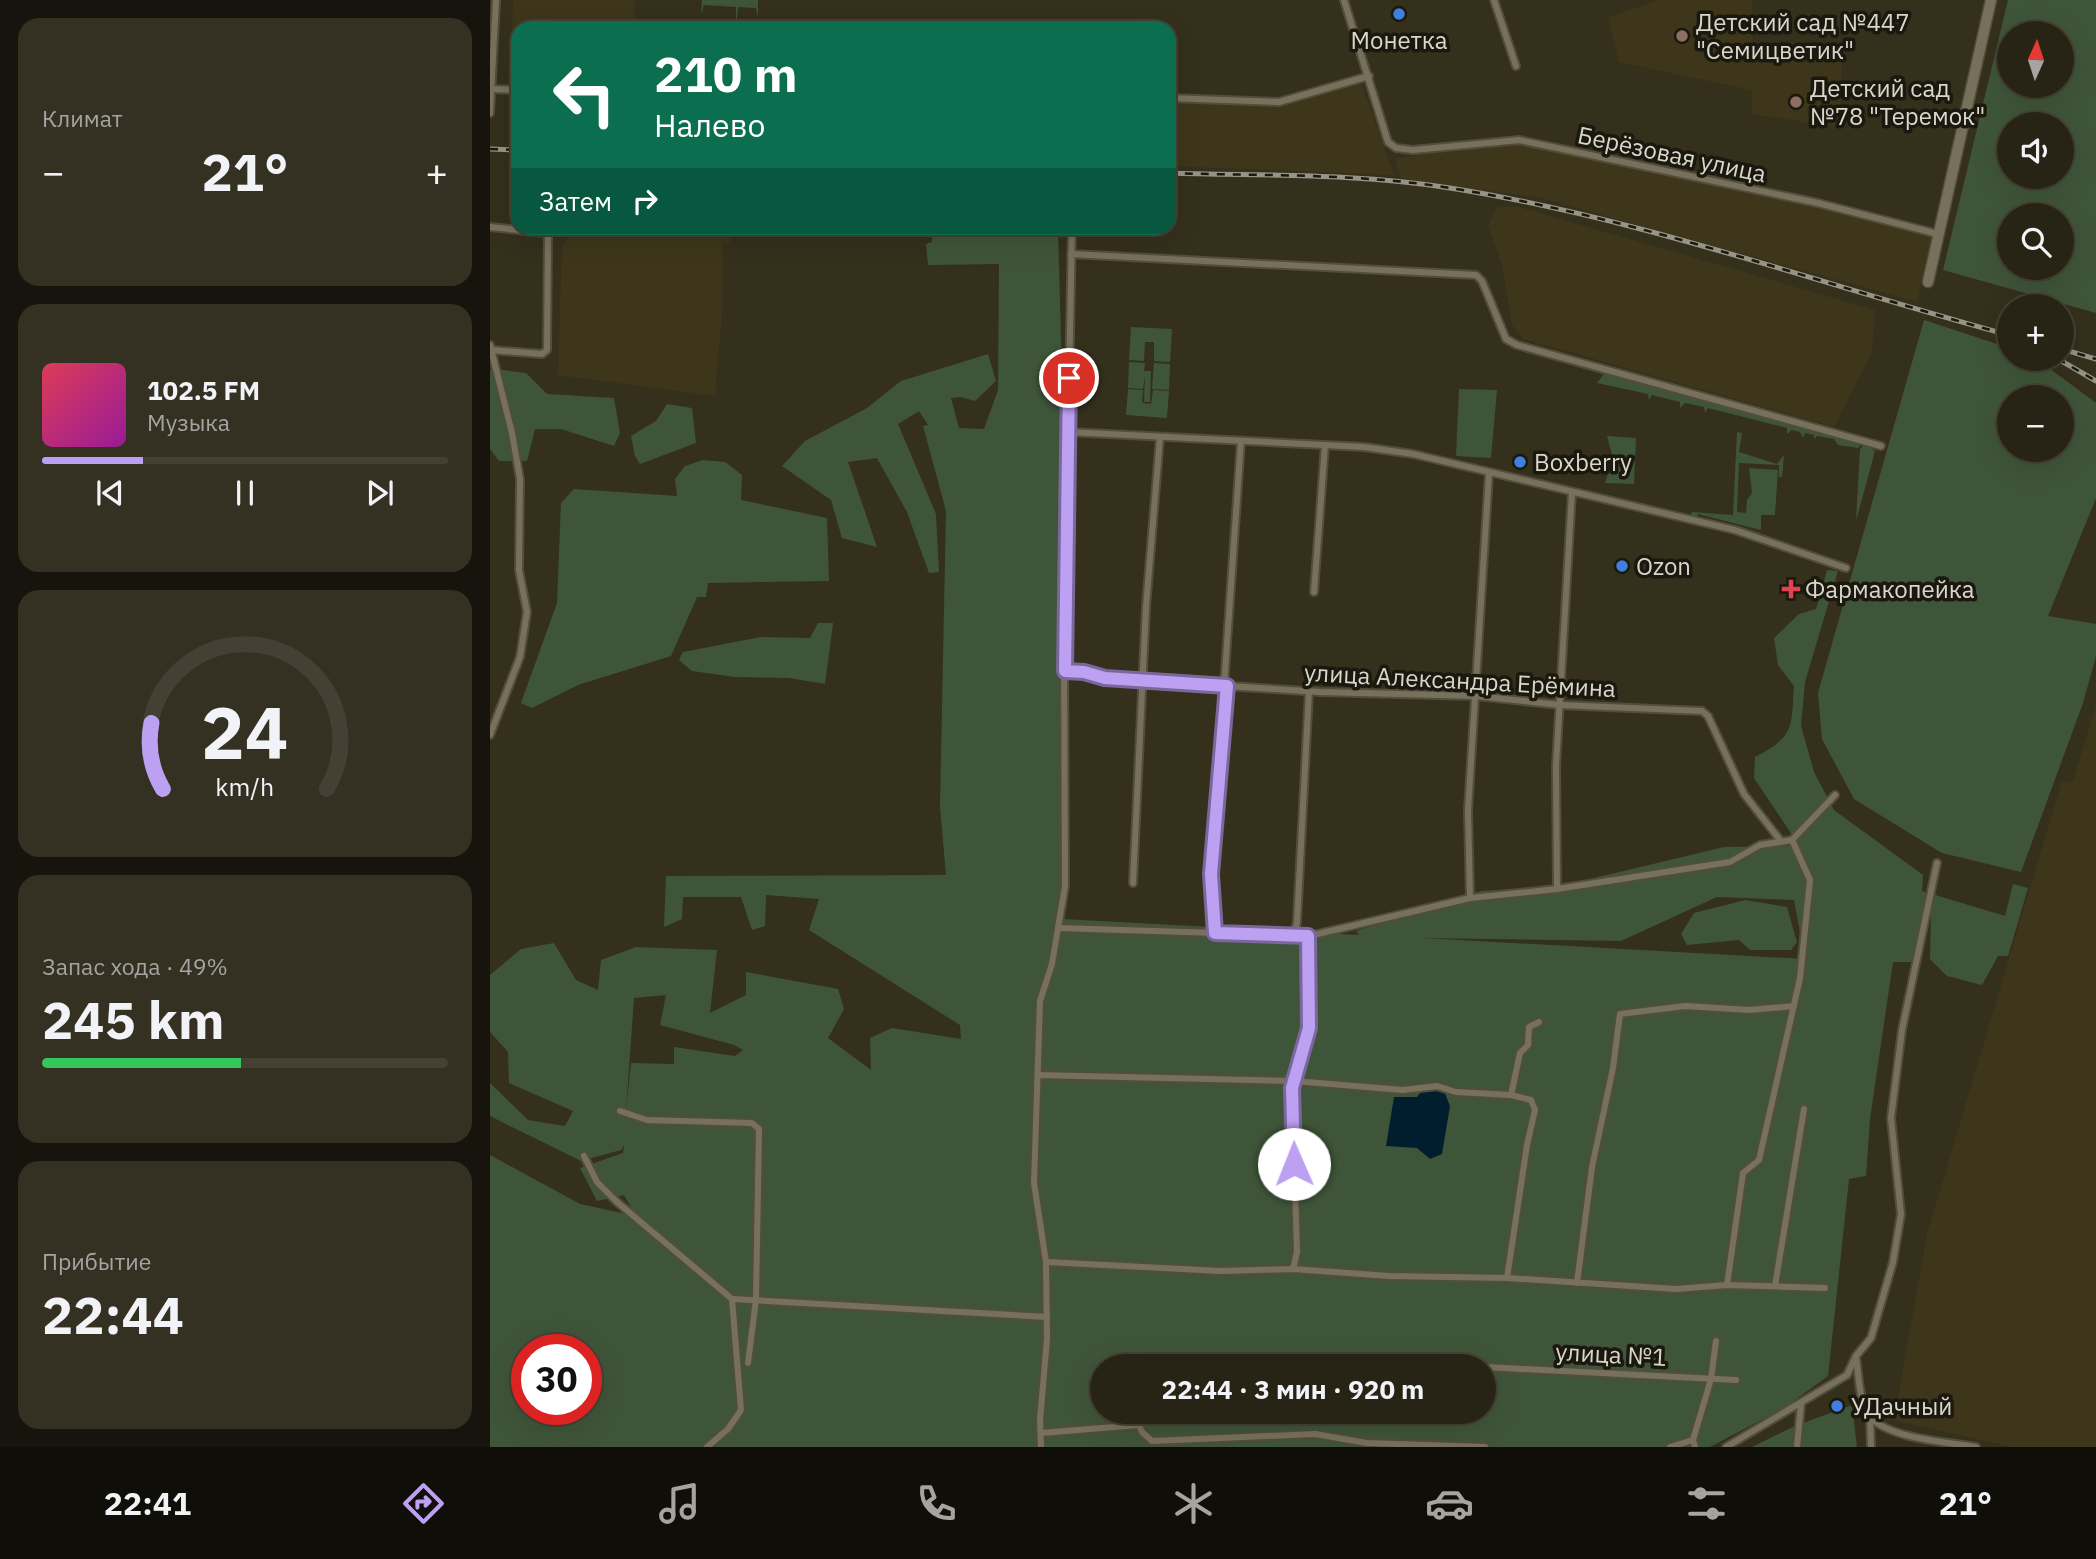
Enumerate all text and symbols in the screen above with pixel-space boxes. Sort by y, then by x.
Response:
marker: Монетка [1391,6,1407,22]
place label: Детский сад №447 "Семицветик" [1696,6,1910,66]
north arrow [1997,21,2074,98]
map controls [1997,21,2074,462]
place label: Монетка [1350,24,1448,56]
marker: Детский сад №447 "Семицветик" [1674,28,1690,44]
text: 210 m [654,42,798,105]
icon: left [539,49,630,140]
place label: Детский сад №78 "Теремок" [1810,72,1985,132]
marker: Детский сад №78 "Теремок" [1788,94,1804,110]
text: Климат [42,103,123,133]
text: Налево [654,104,765,146]
button: sound [1997,112,2074,189]
street label: Берёзовая улица [1575,118,1769,190]
text: 21° [202,138,288,205]
text: − [42,147,65,196]
text: + [425,147,448,196]
icon: right [626,182,664,220]
text: Затем [539,184,612,218]
button: search [1997,203,2074,280]
button: + [1997,294,2074,371]
pin [1039,348,1099,408]
icon: arrive [1050,359,1088,397]
text: 102.5 FM [147,373,260,407]
button: − [1997,385,2074,462]
text: Музыка [147,407,230,437]
place label: Boxberry [1534,446,1632,478]
marker: Boxberry [1512,454,1528,470]
icon: previous [91,474,129,512]
icon: pause [226,474,264,512]
icon: next [361,474,399,512]
place label: Ozon [1636,550,1691,582]
marker: Ozon [1614,558,1630,574]
place label: Фармакопейка [1805,573,1975,605]
marker: Фармакопейка [1783,581,1799,597]
street label: улица Александра Ерёмина [1303,656,1617,704]
text: 24 [201,685,289,780]
text: km/h [216,770,274,803]
text: Запас хода · 49% [42,951,228,981]
text: 245 km [42,986,224,1053]
position arrow [1257,1127,1331,1201]
text: Прибытие [42,1246,151,1276]
text: 22:44 [42,1281,184,1348]
speed limit sign: 30 [511,1334,602,1425]
street label: улица №1 [1555,1335,1667,1373]
text: 22:44 · 3 мин · 920 m [1162,1372,1424,1406]
place label: УДачный [1851,1390,1952,1422]
marker: УДачный [1829,1398,1845,1414]
icon: directions [399,1479,448,1528]
icon: music [655,1479,704,1528]
icon: phone [912,1479,961,1528]
icon: climate [1169,1479,1218,1528]
icon: car [1425,1479,1474,1528]
icon: filters [1682,1479,1731,1528]
text: 22:41 [104,1482,191,1524]
text: 21° [1939,1482,1992,1524]

